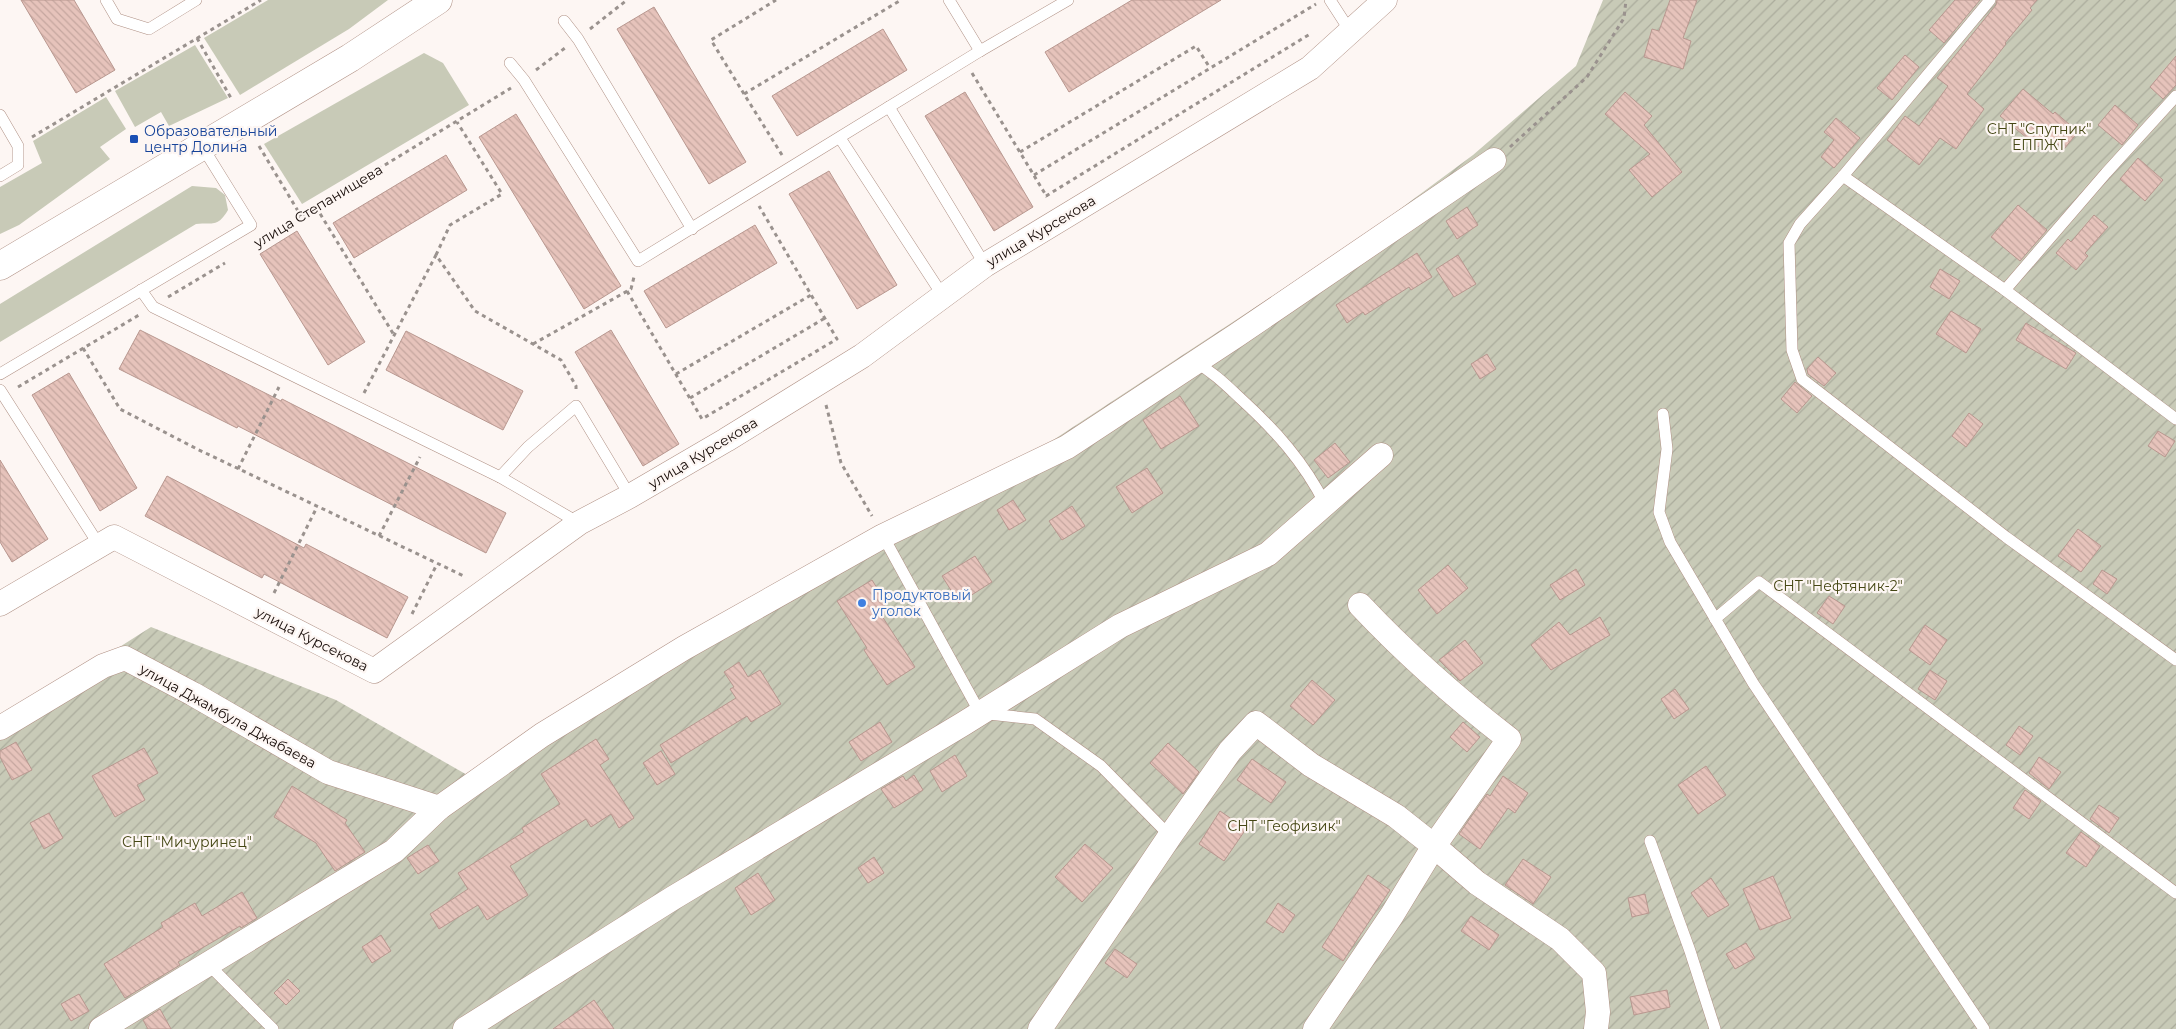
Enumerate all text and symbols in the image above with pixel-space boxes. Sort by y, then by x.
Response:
park label: СНТ "Спутник" ЕППЖТ [1987,120,2091,154]
place label: Образовательный центр Долина [144,122,278,156]
marker: Образовательный центр Долина [128,133,140,145]
street label: улица Степанищева [249,160,386,252]
street label: улица Курсекова [982,191,1099,271]
street label: улица Курсекова [644,413,761,493]
park label: СНТ "Нефтяник-2" [1773,577,1903,595]
place label: Продуктовый уголок [871,586,971,620]
marker: Продуктовый уголок [856,597,868,609]
street label: улица Курсекова [252,602,371,675]
street label: улица Джамбула Джабаева [136,659,319,772]
park label: СНТ "Геофизик" [1227,817,1341,835]
park label: СНТ "Мичуринец" [122,833,252,851]

